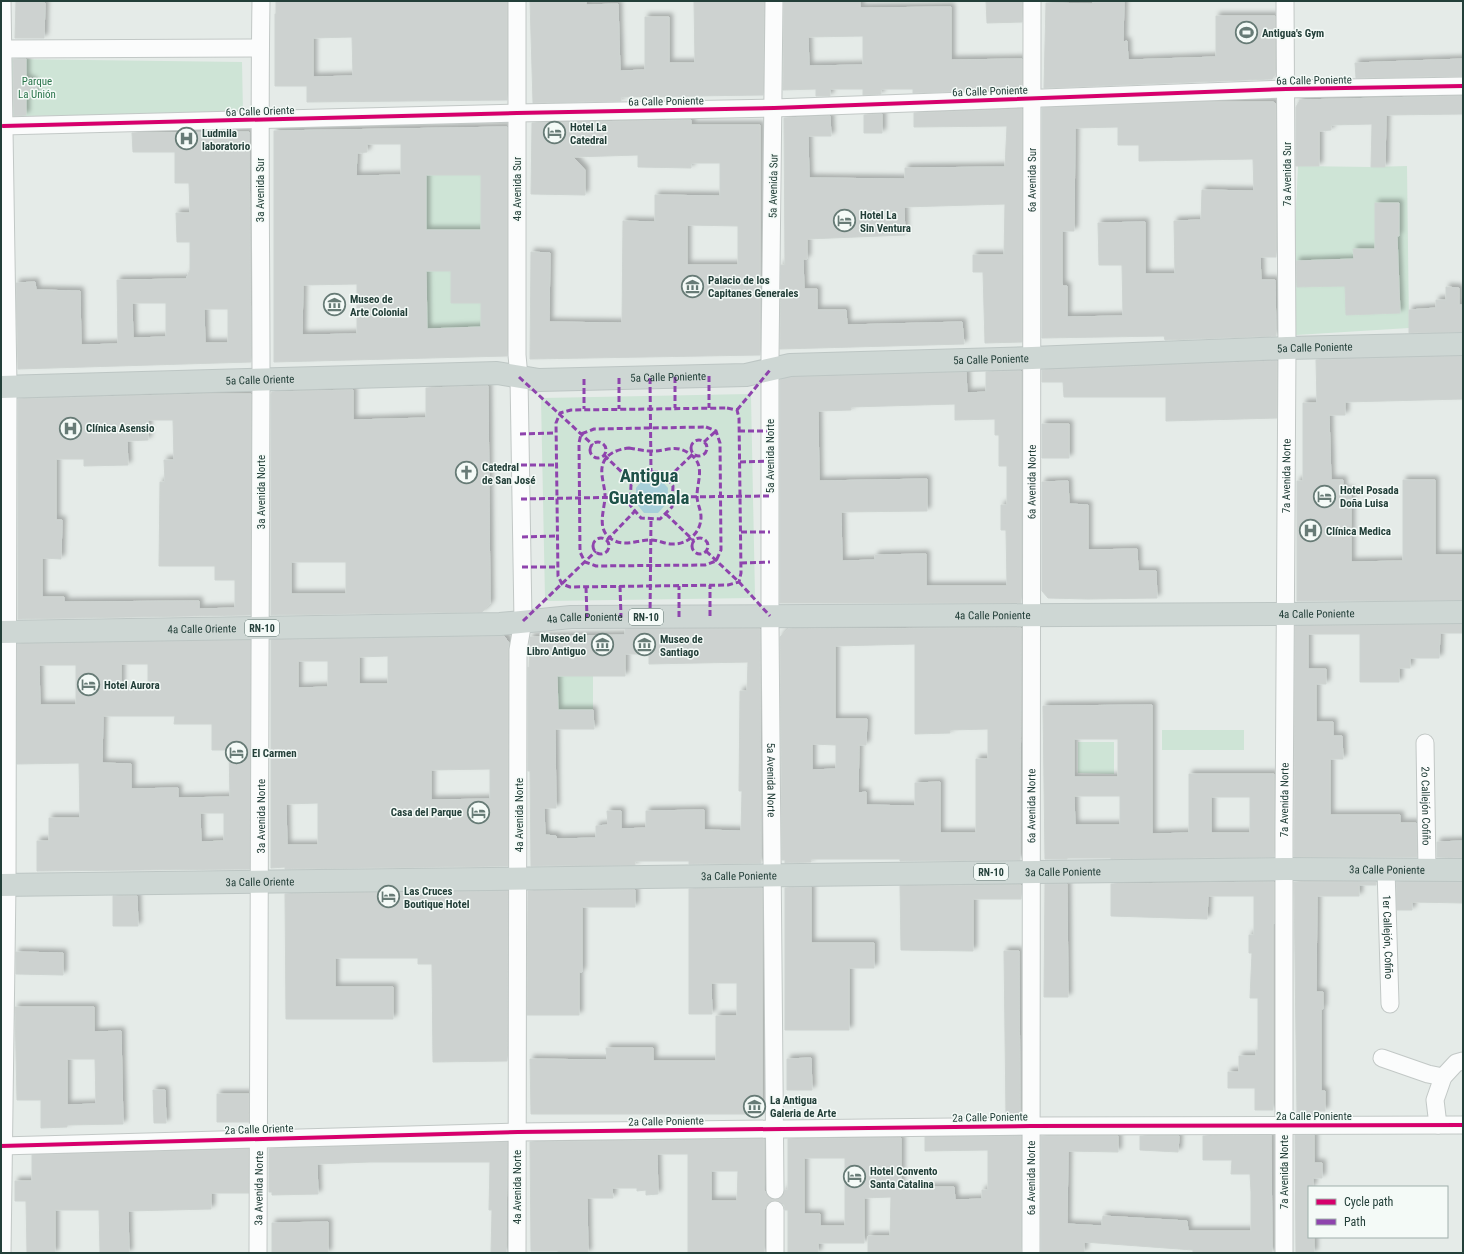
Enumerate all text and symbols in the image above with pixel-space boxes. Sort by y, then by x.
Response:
sports icon: Antigua's Gym [1234,20,1260,46]
place label: Antigua's Gym [1262,27,1324,40]
street label: 6a Calle Poniente [1276,73,1352,88]
park label: Parque La Unión [18,75,56,101]
street label: 6a Calle Poniente [952,84,1028,99]
street label: 6a Calle Poniente [628,94,704,109]
street label: 6a Calle Oriente [225,104,295,119]
hotel icon: Hotel La Catedral [541,120,567,146]
place label: Hotel La Catedral [570,121,607,147]
hospital icon: Ludmila laboratorio [173,126,199,152]
place label: Ludmila laboratorio [202,127,251,153]
street label: 7a Avenida Sur [1281,141,1294,206]
street label: 6a Avenida Sur [1026,147,1039,212]
street label: 5a Avenida Sur [766,153,781,218]
street label: 4a Avenida Sur [511,156,524,221]
street label: 3a Avenida Sur [254,157,267,222]
hotel icon: Hotel La Sin Ventura [832,208,858,234]
place label: Hotel La Sin Ventura [860,209,911,235]
museum icon: Palacio de los Capitanes Generales [680,273,706,299]
place label: Palacio de los Capitanes Generales [708,274,799,300]
museum icon: Museo de Arte Colonial [321,292,347,318]
place label: Museo de Arte Colonial [350,293,408,319]
street label: 5a Calle Poniente [1277,341,1353,355]
street label: 5a Calle Poniente [953,352,1029,367]
street label: 5a Calle Poniente [630,370,706,385]
street label: 5a Calle Oriente [225,373,295,388]
hospital icon: Clínica Asensio [57,415,83,441]
street label: 5a Avenida Norte [764,419,777,493]
place label: Clínica Asensio [86,422,155,435]
street label: 7a Avenida Norte [1280,439,1293,513]
street label: 6a Avenida Norte [1026,445,1039,519]
street label: 3a Avenida Norte [255,455,268,529]
church icon: Catedral de San José [453,460,479,486]
place label: Catedral de San José [482,461,535,487]
district label: Antigua Guatemala [608,464,690,509]
hotel icon: Hotel Posada Doña Luisa [1311,483,1337,509]
place label: Hotel Posada Doña Luisa [1340,484,1399,510]
hospital icon: Clínica Medica [1297,518,1323,544]
place label: Clínica Medica [1326,525,1391,538]
street label: 4a Calle Poniente [1279,607,1355,621]
road number: RN-10 [629,609,663,625]
street label: 4a Calle Poniente [955,609,1031,622]
street label: 4a Calle Poniente [546,611,623,626]
road number: RN-10 [245,620,279,636]
street label: 4a Calle Oriente [167,622,237,636]
museum icon: Museo del Libro Antiguo [589,631,615,657]
place label: Museo del Libro Antiguo [527,632,587,658]
museum icon: Museo de Santiago [631,632,657,658]
place label: Museo de Santiago [660,633,703,659]
hotel icon: Hotel Aurora [76,672,102,698]
place label: Hotel Aurora [104,679,160,692]
hotel icon: El Carmen [224,740,250,766]
street label: 5a Avenida Norte [764,743,778,817]
place label: El Carmen [252,747,297,760]
street label: 7a Avenida Norte [1278,763,1291,837]
street label: 2o Callejón Cofiño [1418,766,1433,846]
street label: 6a Avenida Norte [1025,769,1038,843]
street label: 4a Avenida Norte [513,778,526,852]
street label: 3a Avenida Norte [255,779,268,853]
hotel icon: Casa del Parque [465,799,491,825]
place label: Casa del Parque [391,806,462,819]
street label: 3a Calle Poniente [1349,863,1425,877]
road number: RN-10 [974,864,1008,880]
street label: 3a Calle Poniente [1025,865,1101,879]
street label: 3a Calle Poniente [701,869,777,883]
street label: 3a Calle Oriente [225,875,295,889]
hotel icon: Las Cruces Boutique Hotel [375,884,401,910]
place label: Las Cruces Boutique Hotel [404,885,470,911]
street label: 1er Callejón, Cofiño [1380,895,1395,980]
museum icon: La Antigua Galeria de Arte [742,1093,768,1119]
place label: La Antigua Galeria de Arte [770,1094,836,1120]
street label: 2a Calle Poniente [952,1110,1028,1125]
street label: 2a Calle Poniente [1276,1110,1352,1123]
street label: 2a Calle Poniente [628,1114,704,1129]
street label: 2a Calle Oriente [224,1122,294,1137]
street label: 7a Avenida Norte [1278,1135,1291,1209]
street label: 6a Avenida Norte [1025,1141,1038,1215]
street label: 4a Avenida Norte [511,1150,524,1224]
street label: 3a Avenida Norte [252,1151,266,1225]
hotel icon: Hotel Convento Santa Catalina [841,1164,867,1190]
place label: Hotel Convento Santa Catalina [870,1165,938,1191]
legend [1308,1186,1448,1238]
text: Cycle path [1344,1195,1394,1209]
text: Path [1344,1215,1366,1229]

